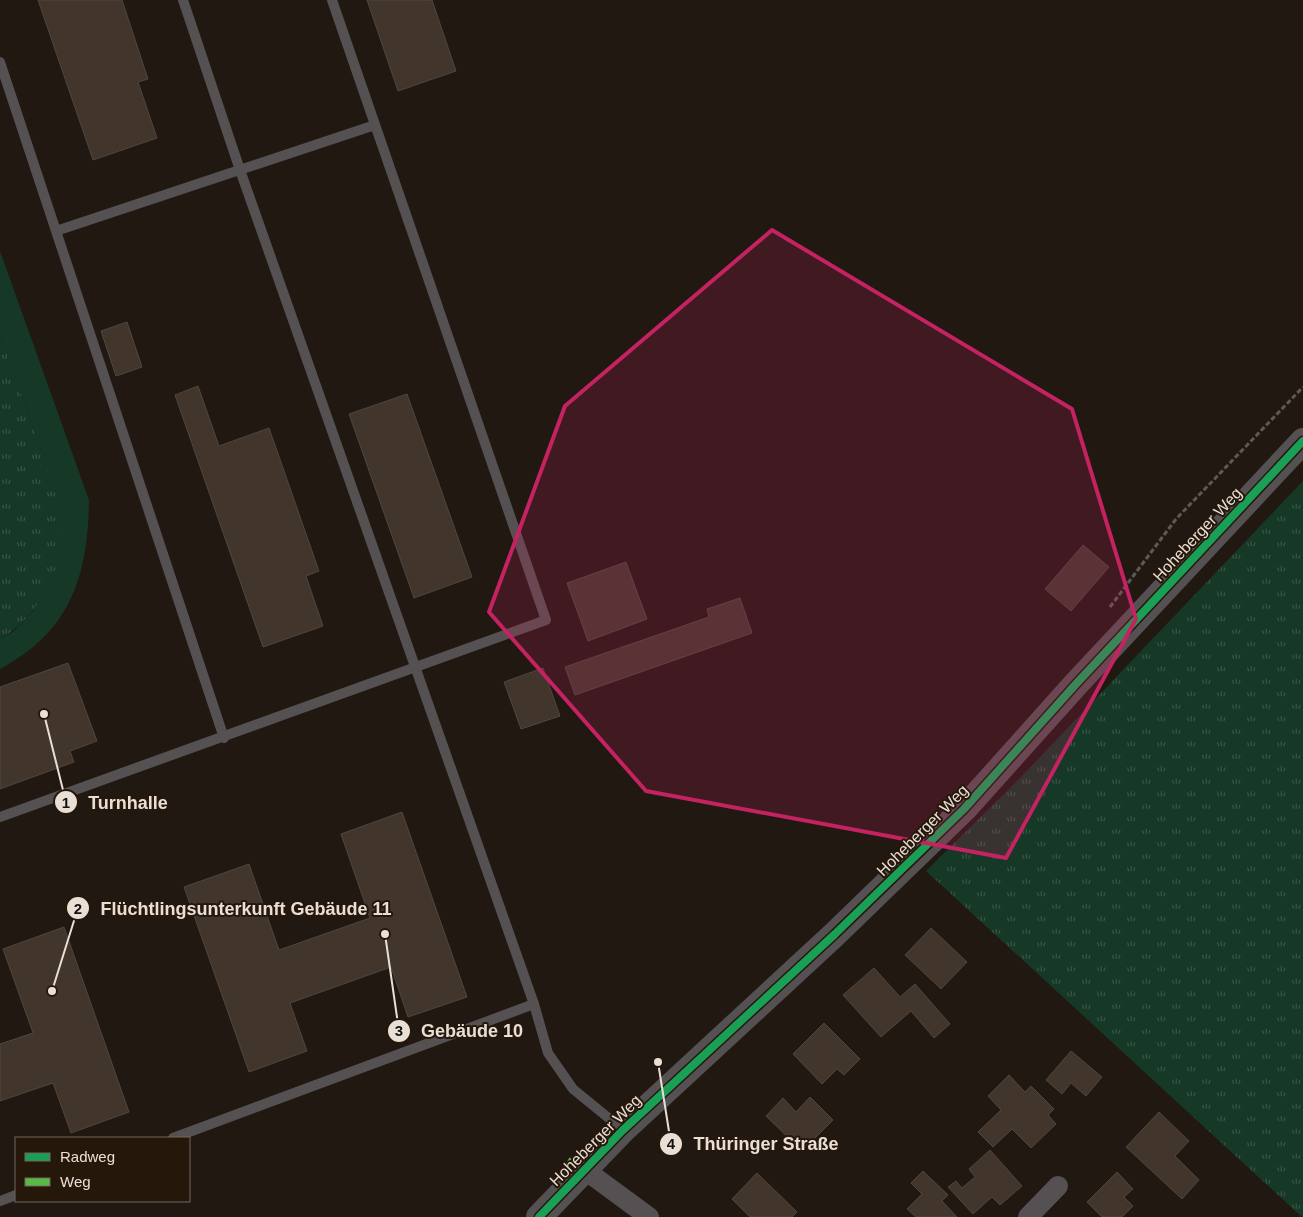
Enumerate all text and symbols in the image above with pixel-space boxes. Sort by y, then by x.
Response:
street label: Hoheberger Weg [1150,484,1245,585]
street label: Hoheberger Weg [873,781,971,879]
callout: Turnhalle [53,786,178,819]
text: Turnhalle [88,793,168,813]
text: 1 [62,794,70,811]
callout: Flüchtlingsunterkunft Gebäude 11 [65,892,401,925]
text: Flüchtlingsunterkunft Gebäude 11 [100,899,392,919]
text: 2 [74,900,82,917]
callout: Gebäude 10 [386,1014,533,1047]
text: Gebäude 10 [421,1021,523,1041]
text: 3 [395,1022,403,1039]
street label: Hoheberger Weg [546,1091,644,1189]
callout: Thüringer Straße [658,1128,849,1161]
text: Thüringer Straße [693,1134,839,1154]
text: 4 [667,1135,676,1152]
legend [15,1137,190,1202]
text: Radweg [60,1148,115,1165]
text: Weg [60,1173,91,1190]

